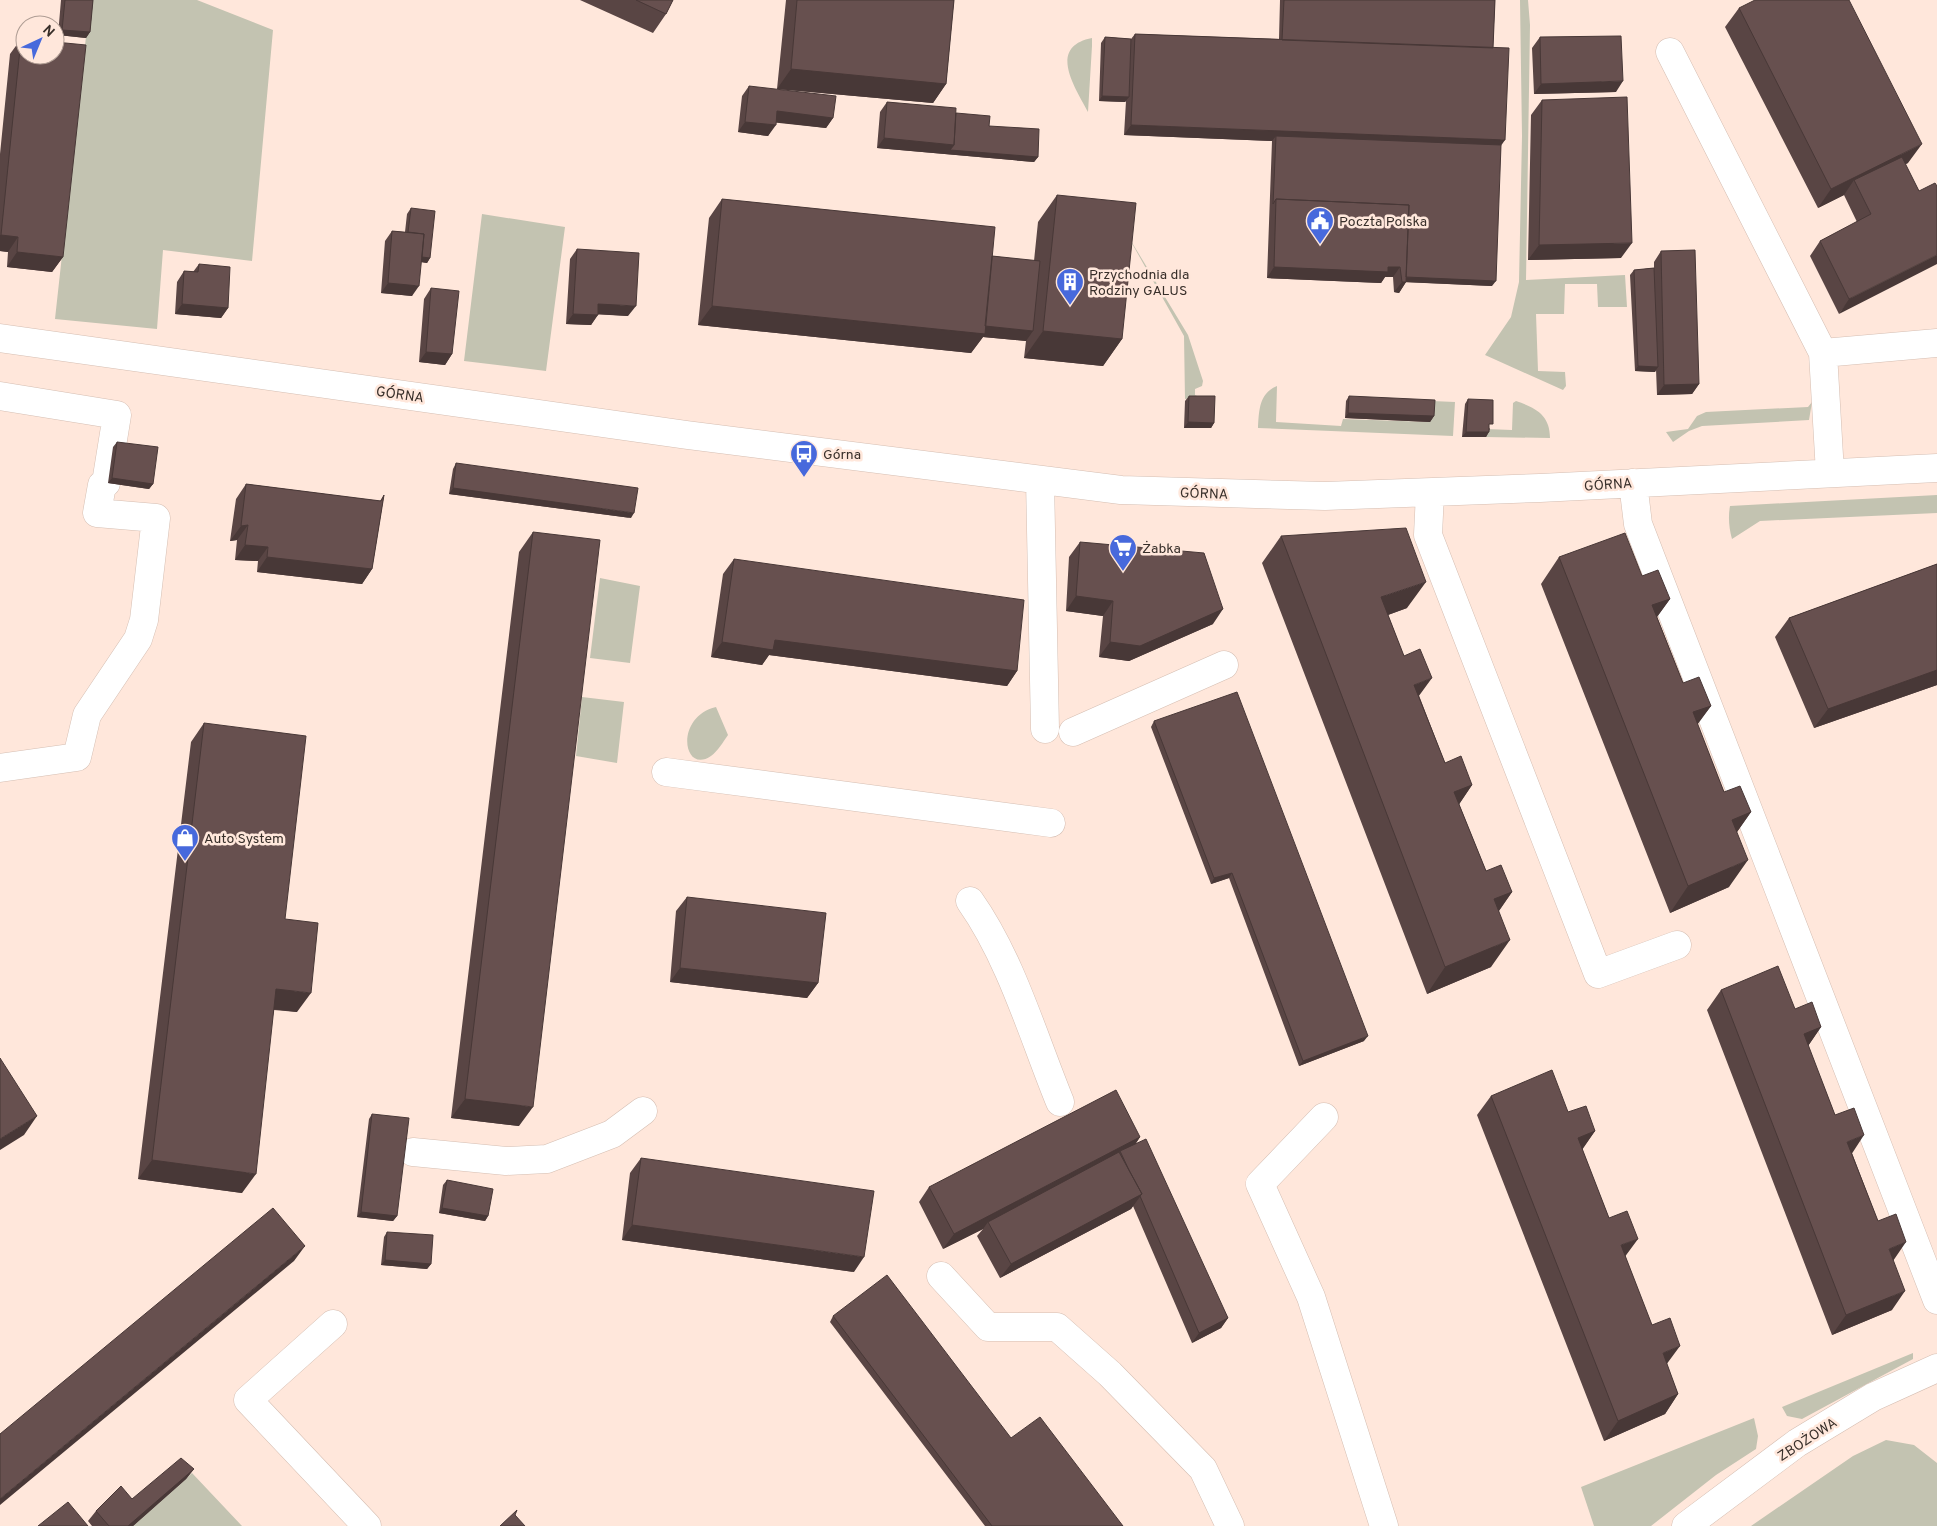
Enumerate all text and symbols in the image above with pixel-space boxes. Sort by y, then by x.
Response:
north arrow [15,15,65,65]
text: N [38,22,58,41]
public building icon: Poczta Polska [1305,206,1335,245]
place label: Poczta Polska [1339,214,1427,231]
building icon: Przychodnia dla Rodziny GALUS [1055,267,1085,306]
place label: Przychodnia dla Rodziny GALUS [1089,267,1189,300]
street label: GÓRNA [375,383,425,407]
bus stop icon: Górna [789,439,819,478]
place label: Górna [823,447,861,464]
street label: GÓRNA [1583,474,1633,496]
street label: GÓRNA [1180,484,1228,504]
supermarket icon: Żabka [1108,533,1138,572]
place label: Żabka [1142,540,1181,558]
shop icon: Auto System [170,823,200,862]
place label: Auto System [204,831,284,848]
street label: ZBOŻOWA [1774,1414,1841,1466]

